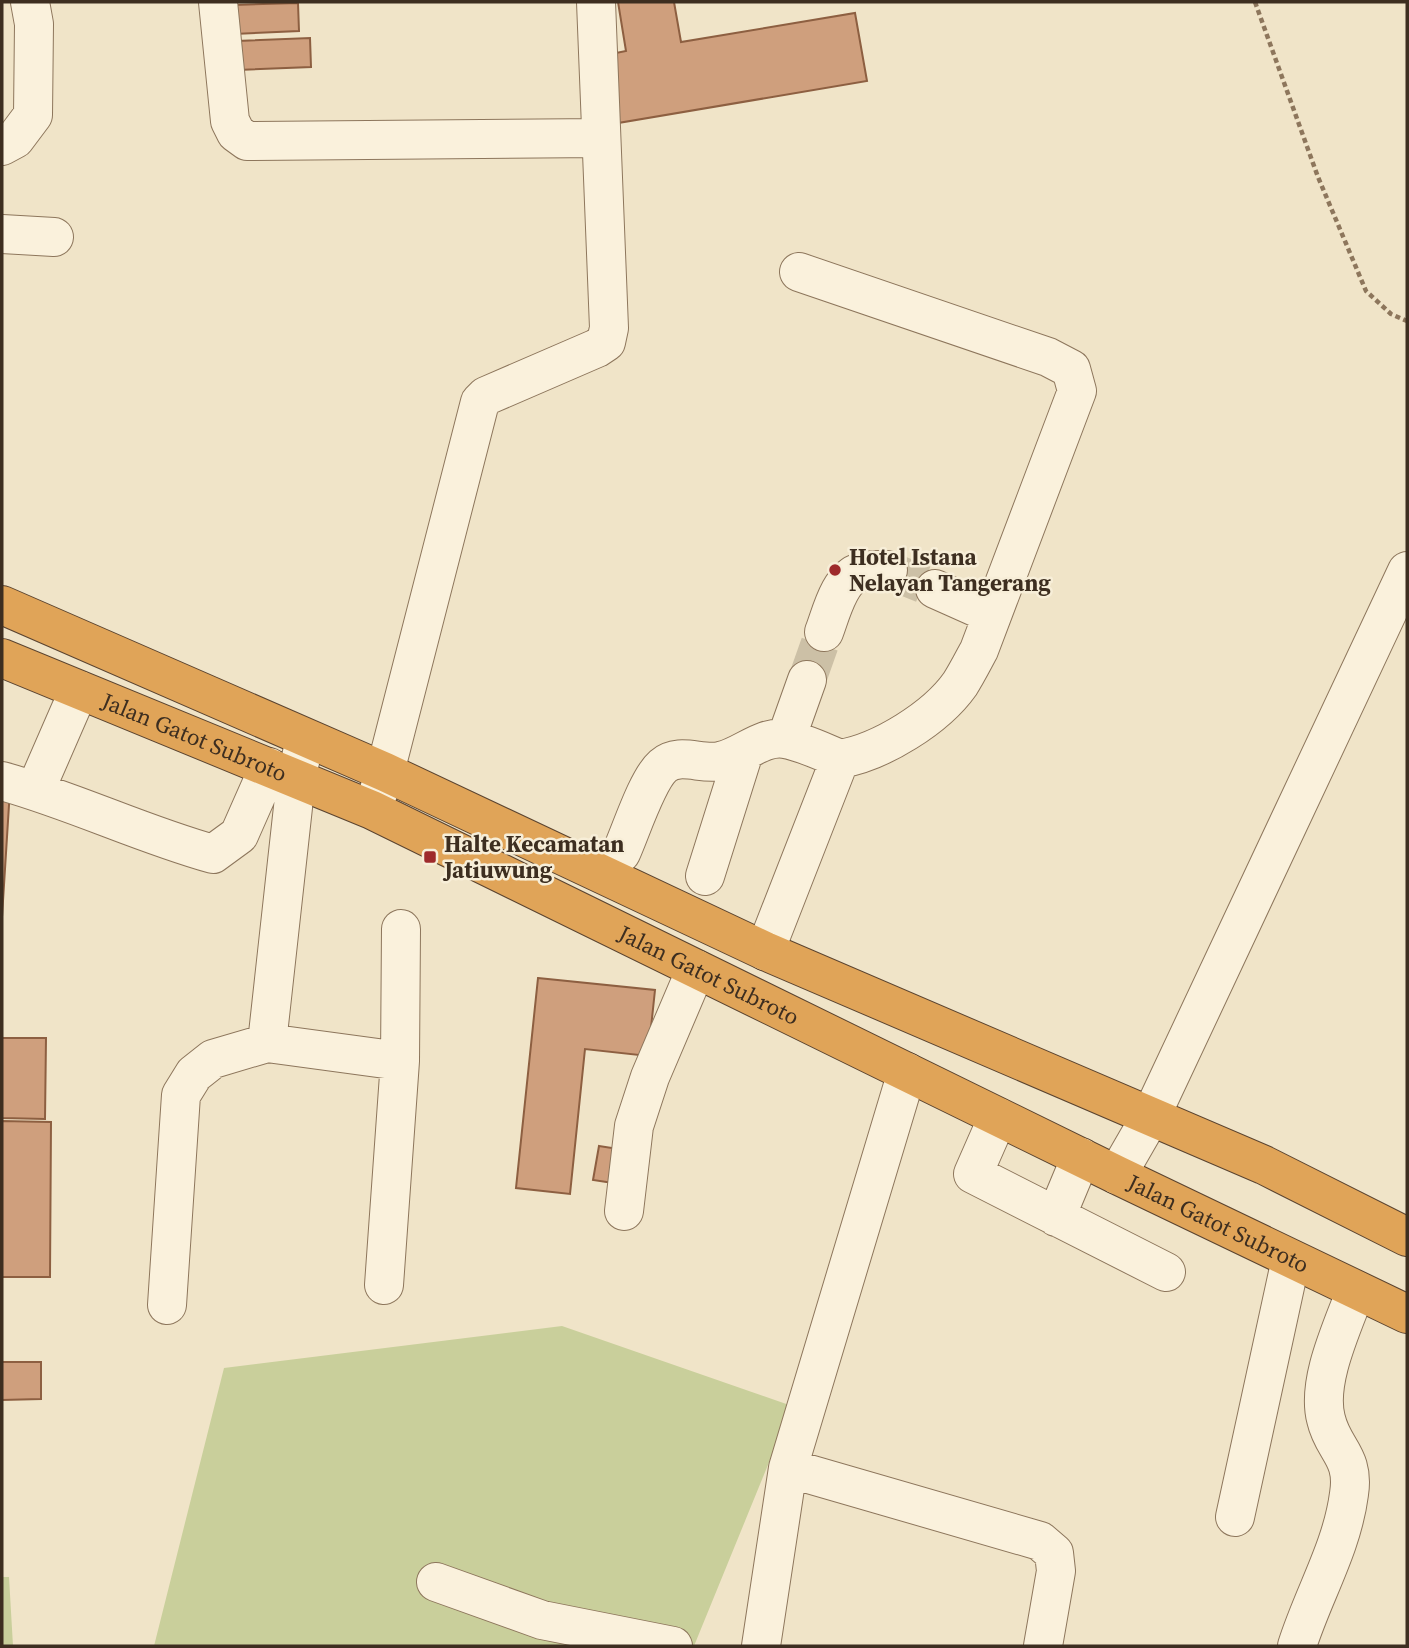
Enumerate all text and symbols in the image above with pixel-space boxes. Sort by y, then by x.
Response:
place label: Hotel Istana Nelayan Tangerang [849,541,1051,599]
marker: Hotel Istana Nelayan Tangerang [827,562,843,578]
street label: Jalan Gatot Subroto [96,684,292,789]
place label: Halte Kecamatan Jatiuwung [442,828,625,886]
marker: Halte Kecamatan Jatiuwung [422,849,438,865]
street label: Jalan Gatot Subroto [612,917,805,1033]
street label: Jalan Gatot Subroto [1121,1166,1314,1281]

